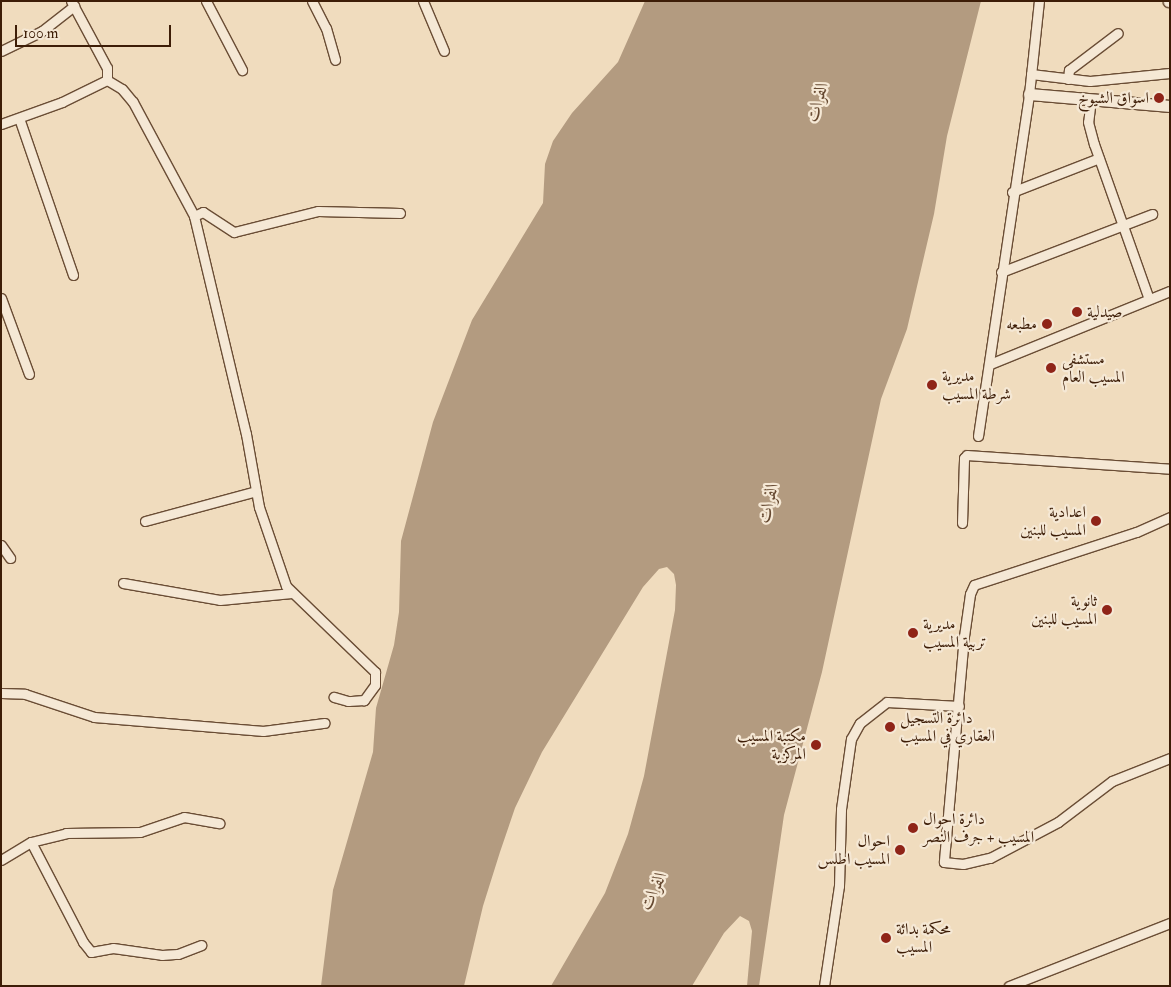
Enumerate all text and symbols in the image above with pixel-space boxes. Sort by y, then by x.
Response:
scale bar [18,15,174,47]
text: 100 m [23,24,58,43]
water label: الفرات [802,80,834,124]
place label: اسواق الشيوخ [1078,88,1149,108]
marker: اسواق الشيوخ [1153,92,1165,104]
place label: صيدلية [1087,302,1122,322]
marker: صيدلية [1071,306,1083,318]
place label: مطبعه [1006,314,1037,334]
marker: مطبعه [1041,318,1053,330]
place label: مستشفى المسيب العام [1062,349,1125,387]
marker: مستشفى المسيب العام [1044,361,1058,375]
place label: مديرية شرطة المسيب [942,366,1011,404]
marker: مديرية شرطة المسيب [926,379,938,391]
water label: الفرات [754,481,784,525]
place label: اعدادية المسيب للبنين [1020,502,1086,540]
marker: اعدادية المسيب للبنين [1090,515,1102,527]
place label: ثانوية المسيب للبنين [1031,591,1097,629]
marker: ثانوية المسيب للبنين [1101,604,1113,616]
place label: مديرية تربية المسيب [923,614,986,652]
marker: مديرية تربية المسيب [907,627,919,639]
place label: دائرة التسجيل العقاري في المسيب [900,708,995,746]
marker: دائرة التسجيل العقاري في المسيب [884,721,896,733]
place label: مكتبة المسيب المركزية [737,726,806,764]
marker: مكتبة المسيب المركزية [810,739,822,751]
place label: دائرة احوال المسيب + جرف النصر [923,809,1034,847]
marker: دائرة احوال المسيب + جرف النصر [907,822,919,834]
place label: احوال المسيب اطلس [817,831,890,869]
marker: احوال المسيب اطلس [894,844,906,856]
water label: الفرات [636,868,672,914]
place label: محكمة بدائة المسيب [896,919,951,957]
marker: محكمة بدائة المسيب [880,932,892,944]

